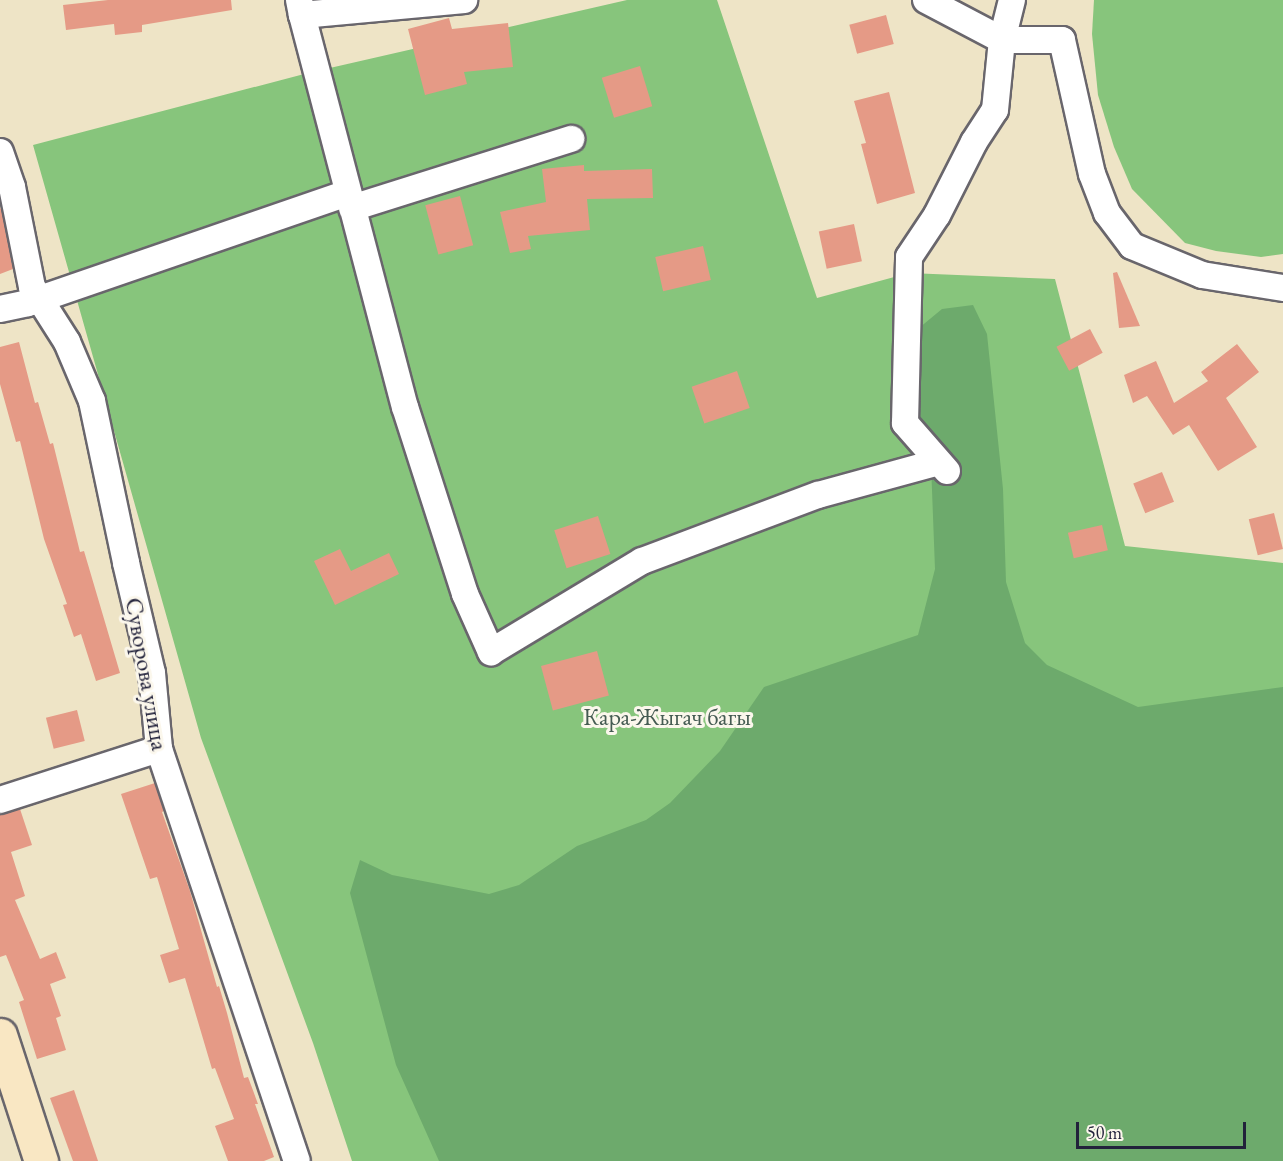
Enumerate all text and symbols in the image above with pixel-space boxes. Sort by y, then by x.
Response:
street label: Суворова улица [119,595,175,753]
park label: Кара-Жыгач багы [583,703,751,731]
scale bar [1079,1110,1248,1148]
text: 50 m [1087,1121,1122,1144]

